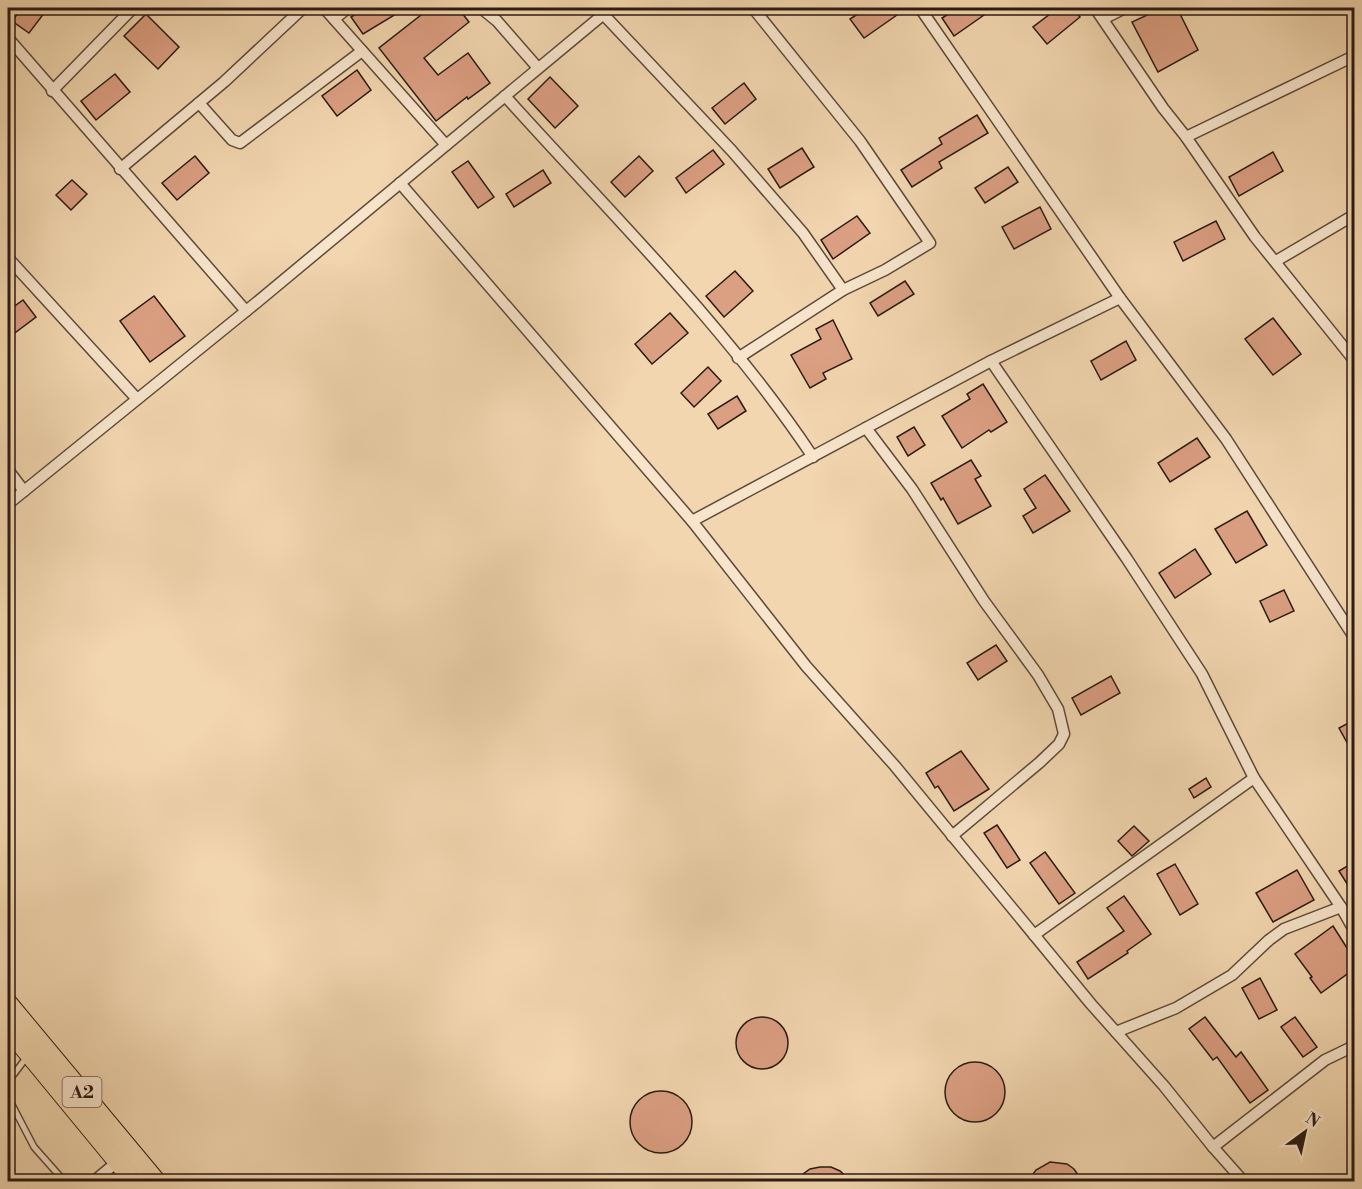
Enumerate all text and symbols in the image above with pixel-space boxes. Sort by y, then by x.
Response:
road number: A2 [62,1077,101,1107]
north arrow [1275,1102,1335,1162]
text: N [1302,1108,1324,1132]

